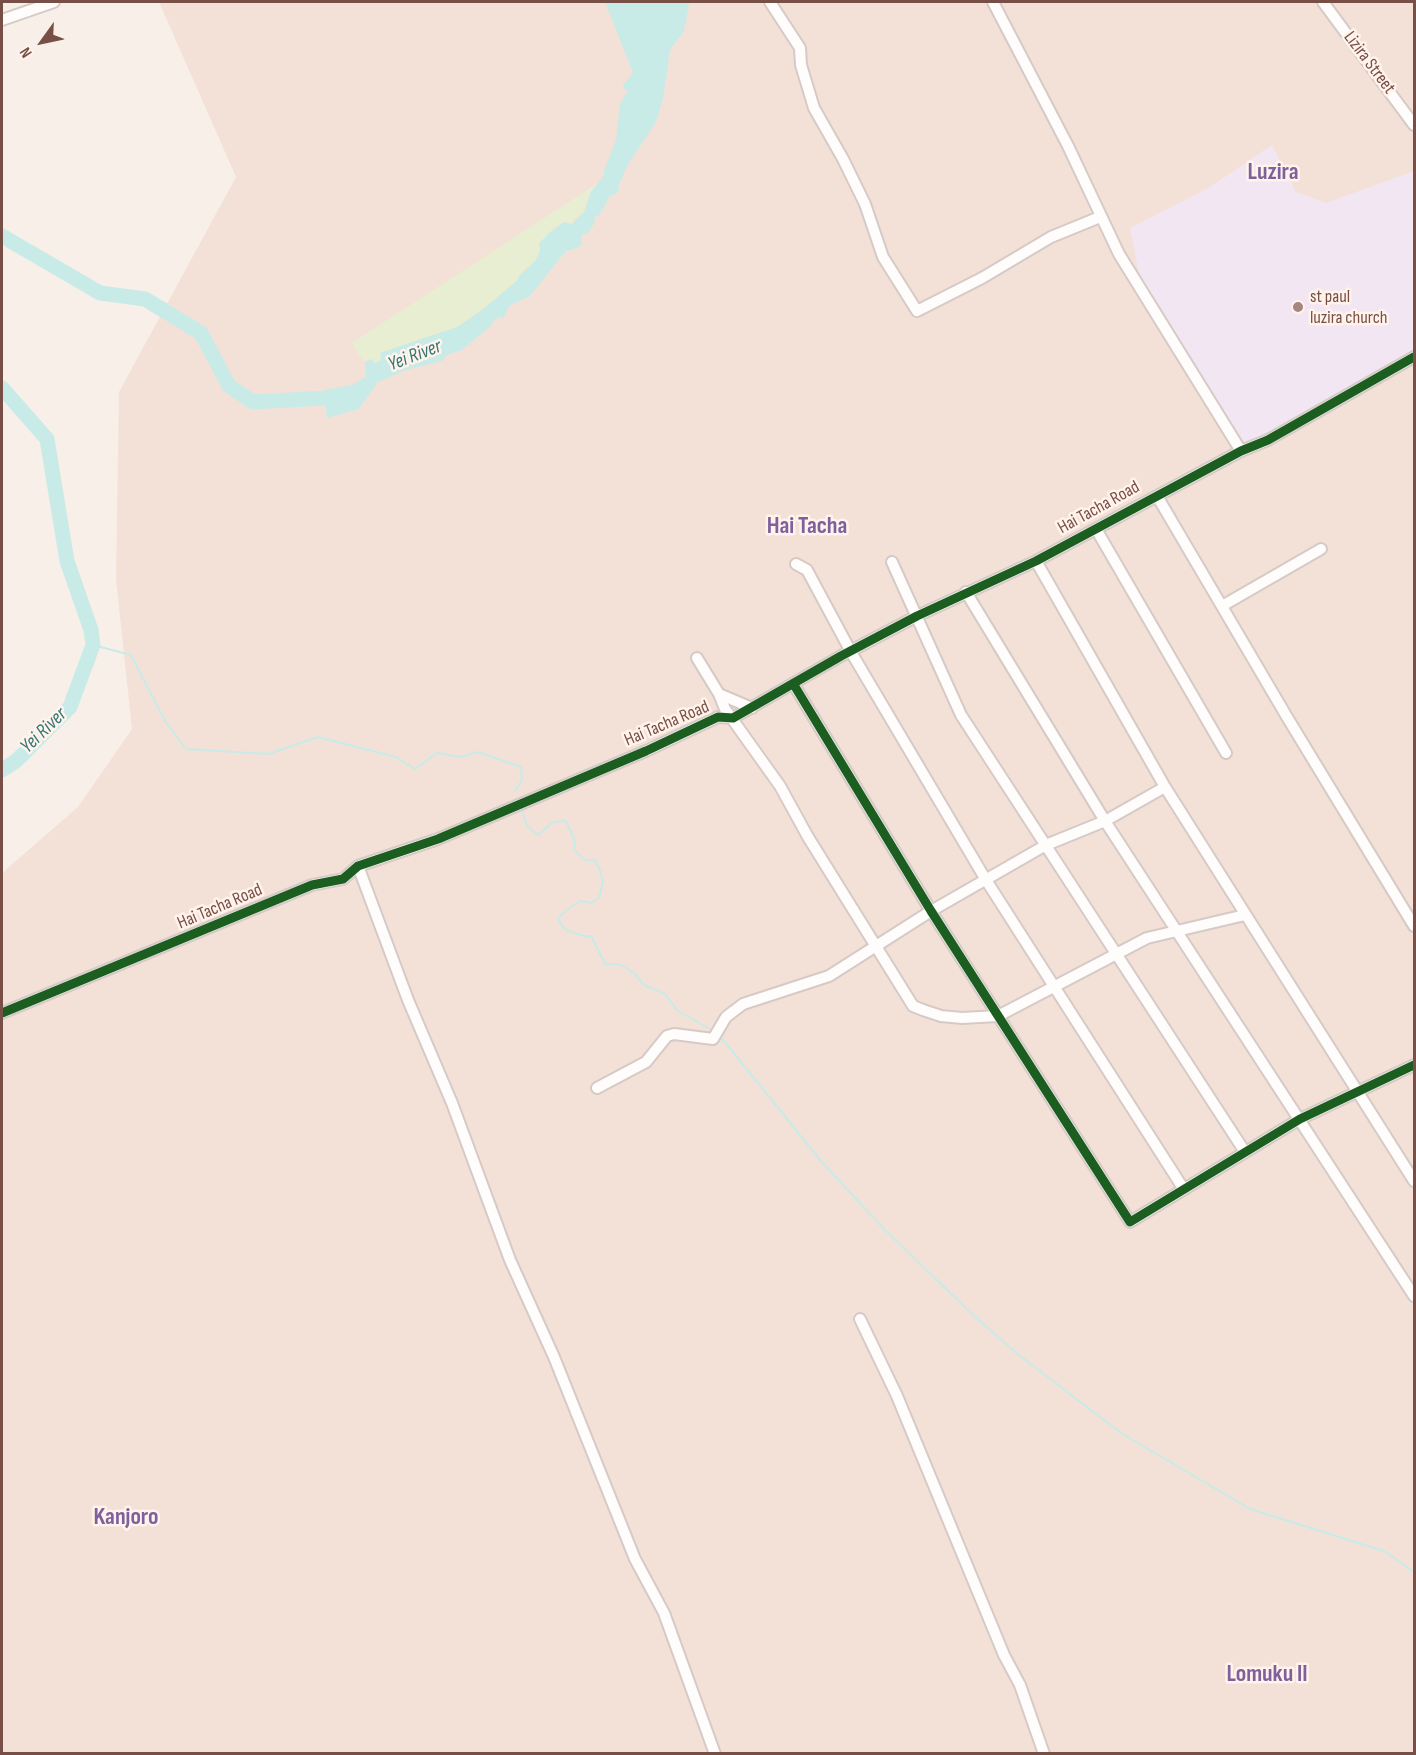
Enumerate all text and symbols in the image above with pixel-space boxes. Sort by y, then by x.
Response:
north arrow [12,12,72,72]
street label: Lizira Street [1339,28,1399,98]
text: N [16,43,37,61]
district label: Luzira [1248,159,1298,187]
place label: st paul luzira church [1310,286,1388,328]
marker: st paul luzira church [1291,300,1305,314]
water label: Yei River [385,335,445,377]
street label: Hai Tacha Road [1054,477,1144,539]
district label: Hai Tacha [767,513,847,541]
street label: Hai Tacha Road [621,696,713,752]
water label: Yei River [16,703,72,759]
street label: Hai Tacha Road [174,879,266,935]
district label: Kanjoro [94,1504,158,1532]
district label: Lomuku II [1226,1661,1308,1689]

